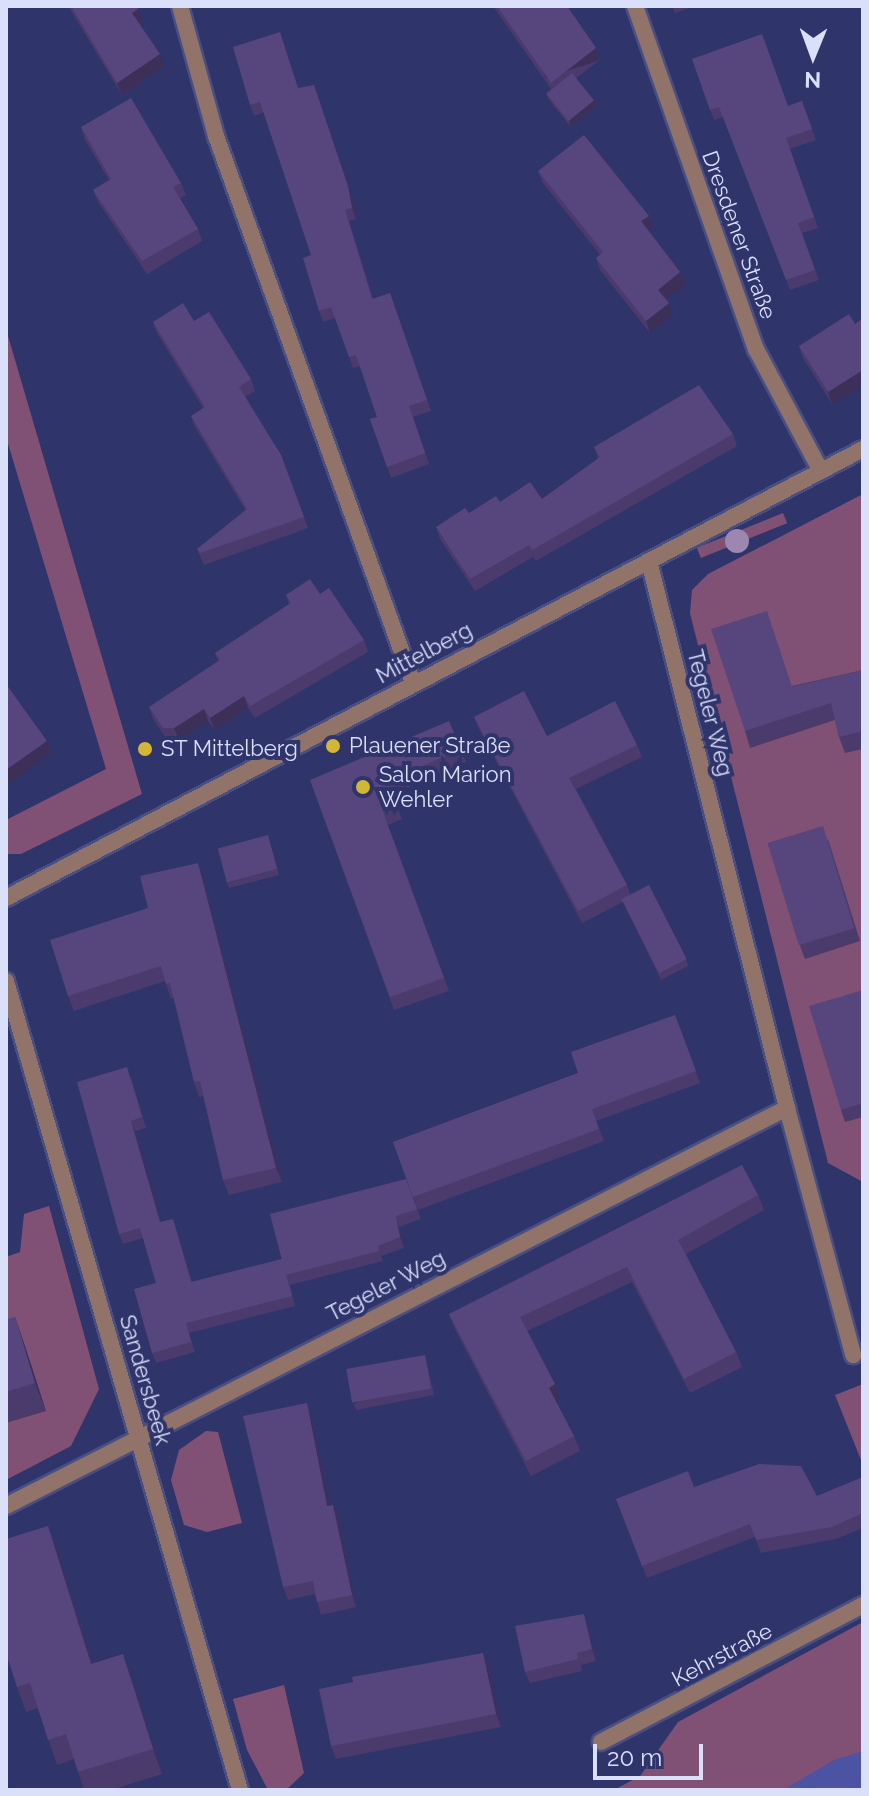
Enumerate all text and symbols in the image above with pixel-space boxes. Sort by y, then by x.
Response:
north arrow [773,16,853,96]
text: N [804,67,821,93]
street label: Dresdener Straße [696,147,782,323]
street label: Mittelberg [371,617,477,689]
street label: Tegeler Weg [681,646,739,780]
place label: Plauener Straße [349,733,511,759]
place label: ST Mittelberg [161,736,298,762]
marker: Plauener Straße [324,737,342,755]
marker: ST Mittelberg [136,740,154,758]
place label: Salon Marion Wehler [379,761,511,812]
marker: Salon Marion Wehler [354,778,372,796]
street label: Tegeler Weg [322,1245,450,1327]
street label: Sandersbeek [114,1312,176,1448]
street label: Kehrstraße [667,1618,777,1692]
scale bar [597,1728,707,1778]
text: 20 m [607,1743,662,1772]

